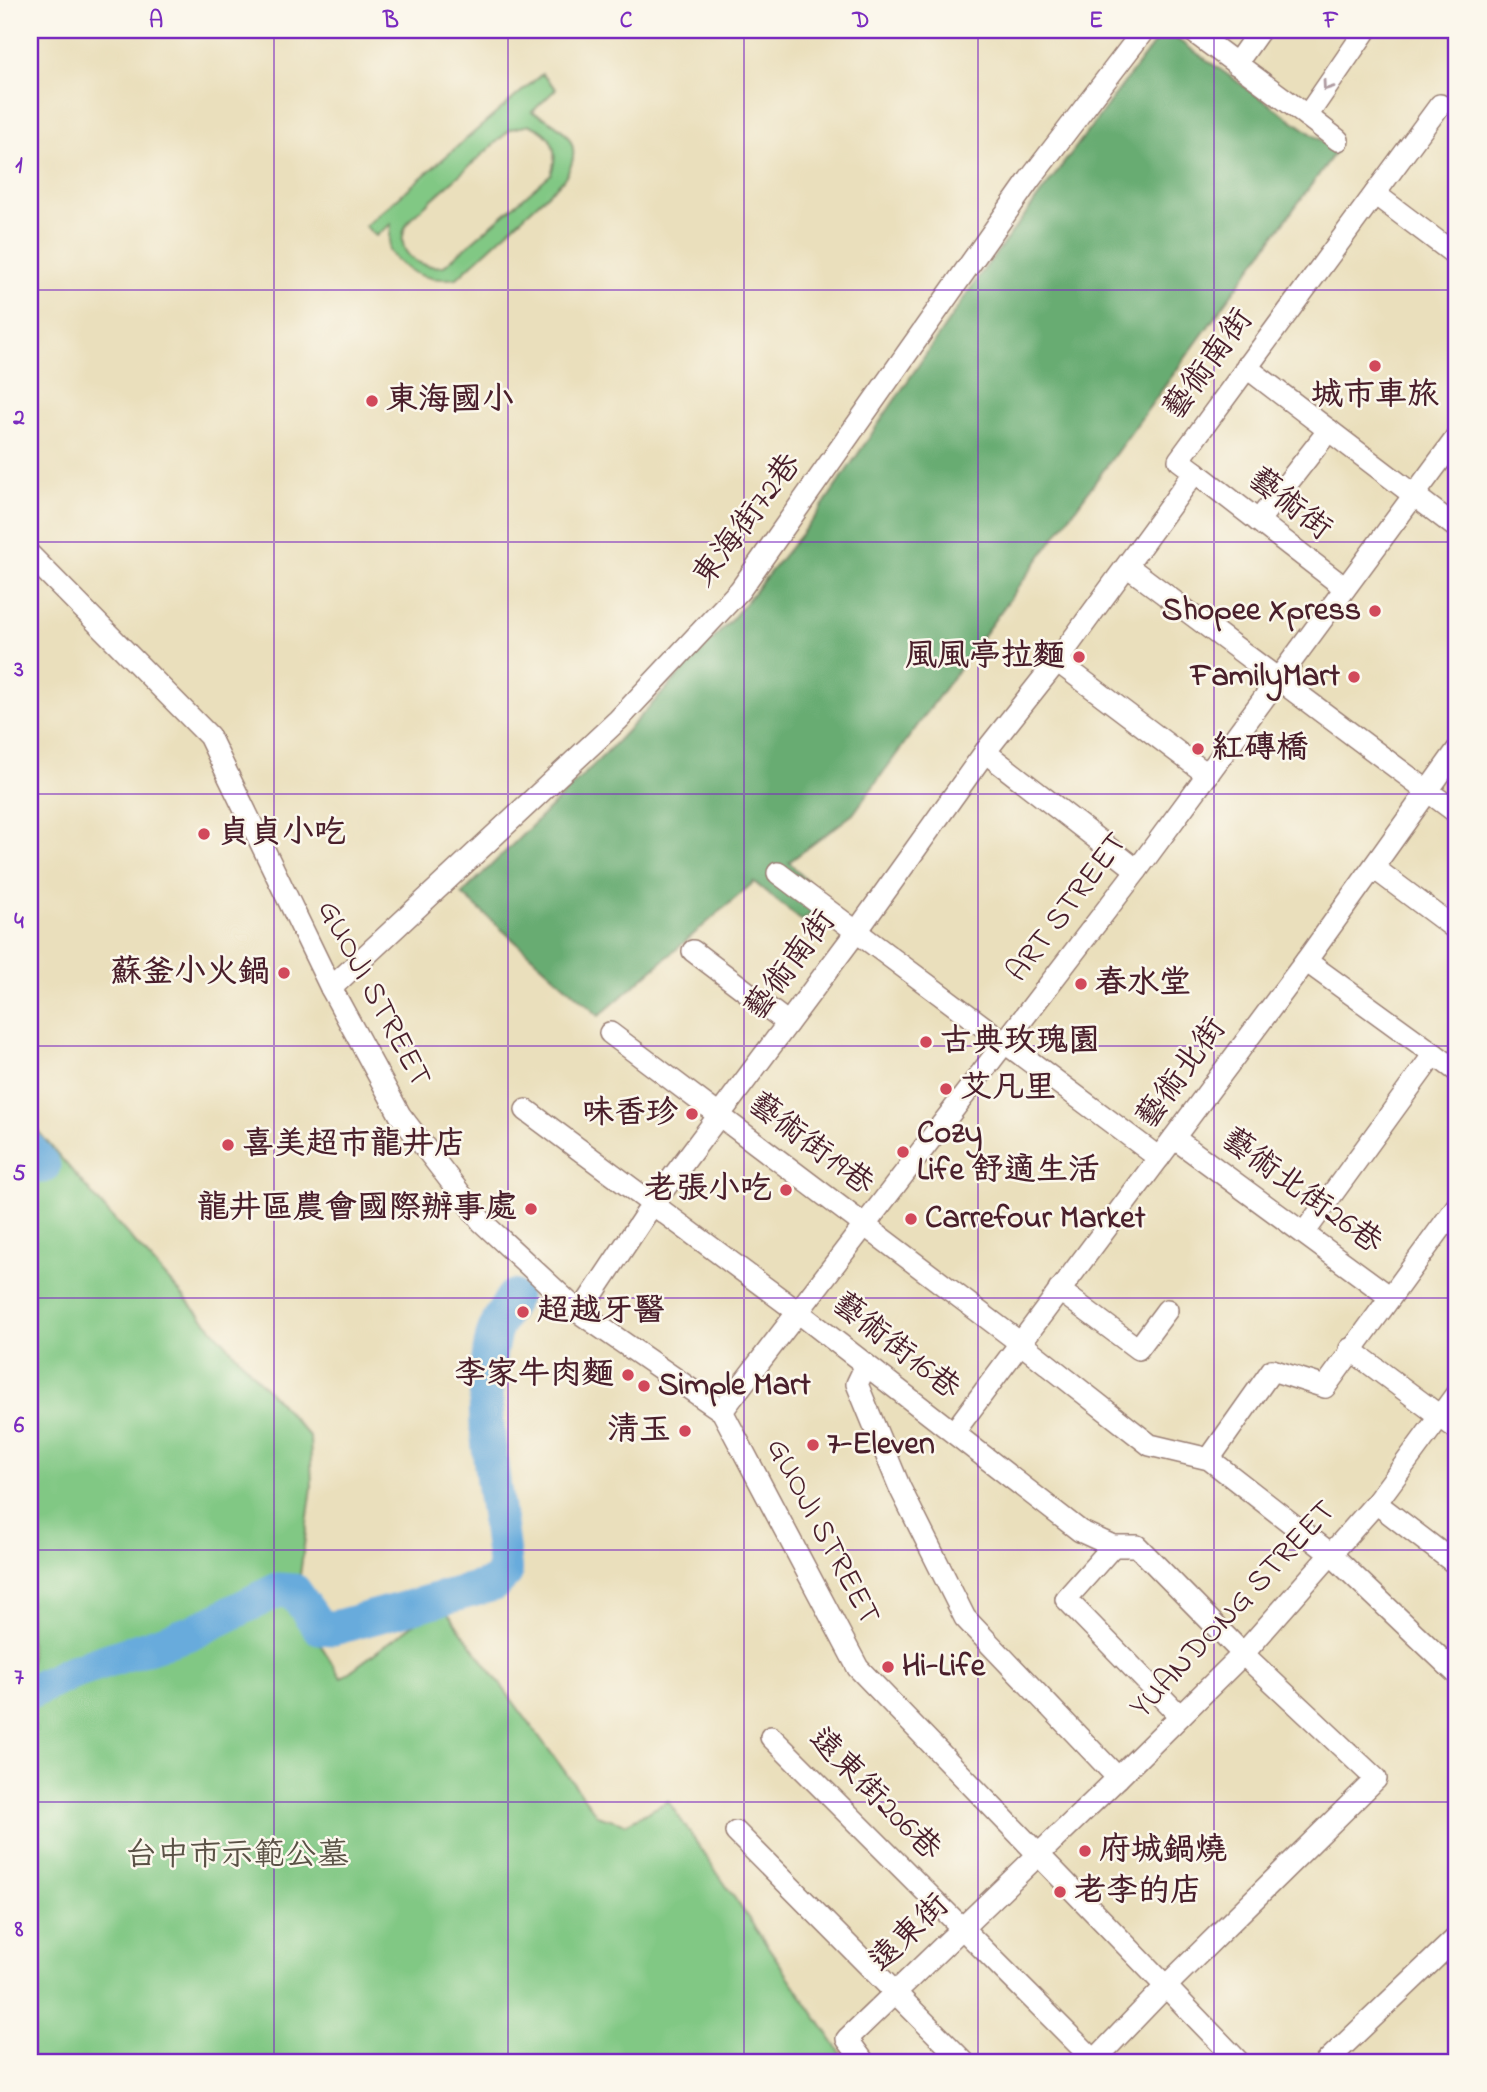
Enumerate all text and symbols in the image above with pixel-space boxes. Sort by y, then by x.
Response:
text: A [149,5,163,38]
text: B [382,5,399,38]
text: C [620,5,633,38]
text: D [852,5,869,38]
text: E [1089,5,1103,38]
text: F [1323,5,1339,38]
one-way arrow [1323,78,1335,91]
text: 1 [15,150,23,183]
street label: 藝術南街 [1152,299,1266,431]
marker: 城市車旅 [1367,358,1383,374]
place label: 城市車旅 [1311,373,1439,420]
place label: 東海國小 [386,378,514,425]
marker: 東海國小 [364,393,380,409]
text: 2 [12,402,25,435]
street label: 東海街72巷 [682,444,814,598]
street label: 藝術街 [1237,457,1341,553]
place label: Shopee Xpress [1162,588,1361,635]
marker: Shopee Xpress [1367,603,1383,619]
place label: 風風亭拉麵 [905,634,1065,681]
marker: 風風亭拉麵 [1071,649,1087,665]
text: 3 [13,654,24,687]
place label: FamilyMart [1189,654,1340,702]
marker: FamilyMart [1346,669,1362,685]
place label: 紅磚橋 [1212,726,1308,773]
marker: 紅磚橋 [1190,741,1206,757]
place label: 貞貞小吃 [218,811,346,858]
street label: ART STREET [996,823,1140,993]
marker: 貞貞小吃 [196,826,212,842]
street label: GUOJI STREET [304,892,442,1096]
street label: 藝術南街 [734,901,848,1031]
text: 4 [14,906,24,939]
place label: 蘇釜小火鍋 [110,950,270,997]
place label: 春水堂 [1095,961,1191,1008]
marker: 蘇釜小火鍋 [276,965,292,981]
marker: 春水堂 [1073,976,1089,992]
street label: 藝術北街 [1125,1008,1239,1140]
place label: 古典玫瑰園 [940,1019,1100,1066]
marker: 古典玫瑰園 [918,1034,934,1050]
place label: 艾凡里 [960,1066,1056,1113]
marker: 艾凡里 [938,1081,954,1097]
street label: 藝術街19巷 [737,1082,883,1208]
place label: 味香珍 [582,1091,678,1138]
marker: 味香珍 [684,1106,700,1122]
place label: Cozy Life 舒適生活 [917,1111,1100,1195]
street label: 藝術北街26巷 [1210,1117,1392,1267]
place label: 喜美超市龍井店 [242,1122,466,1169]
marker: 喜美超市龍井店 [220,1137,236,1153]
marker: Cozy Life 舒適生活 [895,1144,911,1160]
text: 5 [12,1158,26,1191]
place label: 老張小吃 [644,1167,772,1214]
marker: 老張小吃 [778,1182,794,1198]
place label: 龍井區農會國際辦事處 [197,1186,517,1233]
place label: Carrefour Market [925,1196,1146,1243]
marker: 龍井區農會國際辦事處 [523,1201,539,1217]
marker: Carrefour Market [903,1211,919,1227]
street label: 藝術街16巷 [821,1282,969,1412]
place label: 超越牙醫 [537,1289,665,1336]
marker: 超越牙醫 [515,1304,531,1320]
place label: 李家牛肉麵 [454,1352,614,1399]
place label: Simple Mart [658,1363,811,1410]
marker: 李家牛肉麵 [620,1367,636,1383]
marker: Simple Mart [636,1378,652,1394]
place label: 清玉 [607,1408,671,1455]
text: 6 [14,1410,25,1443]
place label: 7-Eleven [827,1422,935,1469]
marker: 清玉 [677,1423,693,1439]
street label: GUOJI STREET [753,1430,891,1634]
marker: 7-Eleven [805,1437,821,1453]
street label: YUANDONG STREET [1120,1490,1348,1730]
place label: Hi-Life [902,1644,987,1691]
marker: Hi-Life [880,1659,896,1675]
text: 7 [14,1662,24,1695]
street label: 遠東街206巷 [797,1718,951,1872]
place label: 府城鍋燒 [1099,1828,1227,1875]
park label: 台中市示範公墓 [125,1833,349,1880]
marker: 府城鍋燒 [1077,1843,1093,1859]
place label: 老李的店 [1074,1869,1202,1916]
street label: 遠東街 [859,1884,961,1984]
marker: 老李的店 [1052,1884,1068,1900]
text: 8 [14,1914,24,1947]

